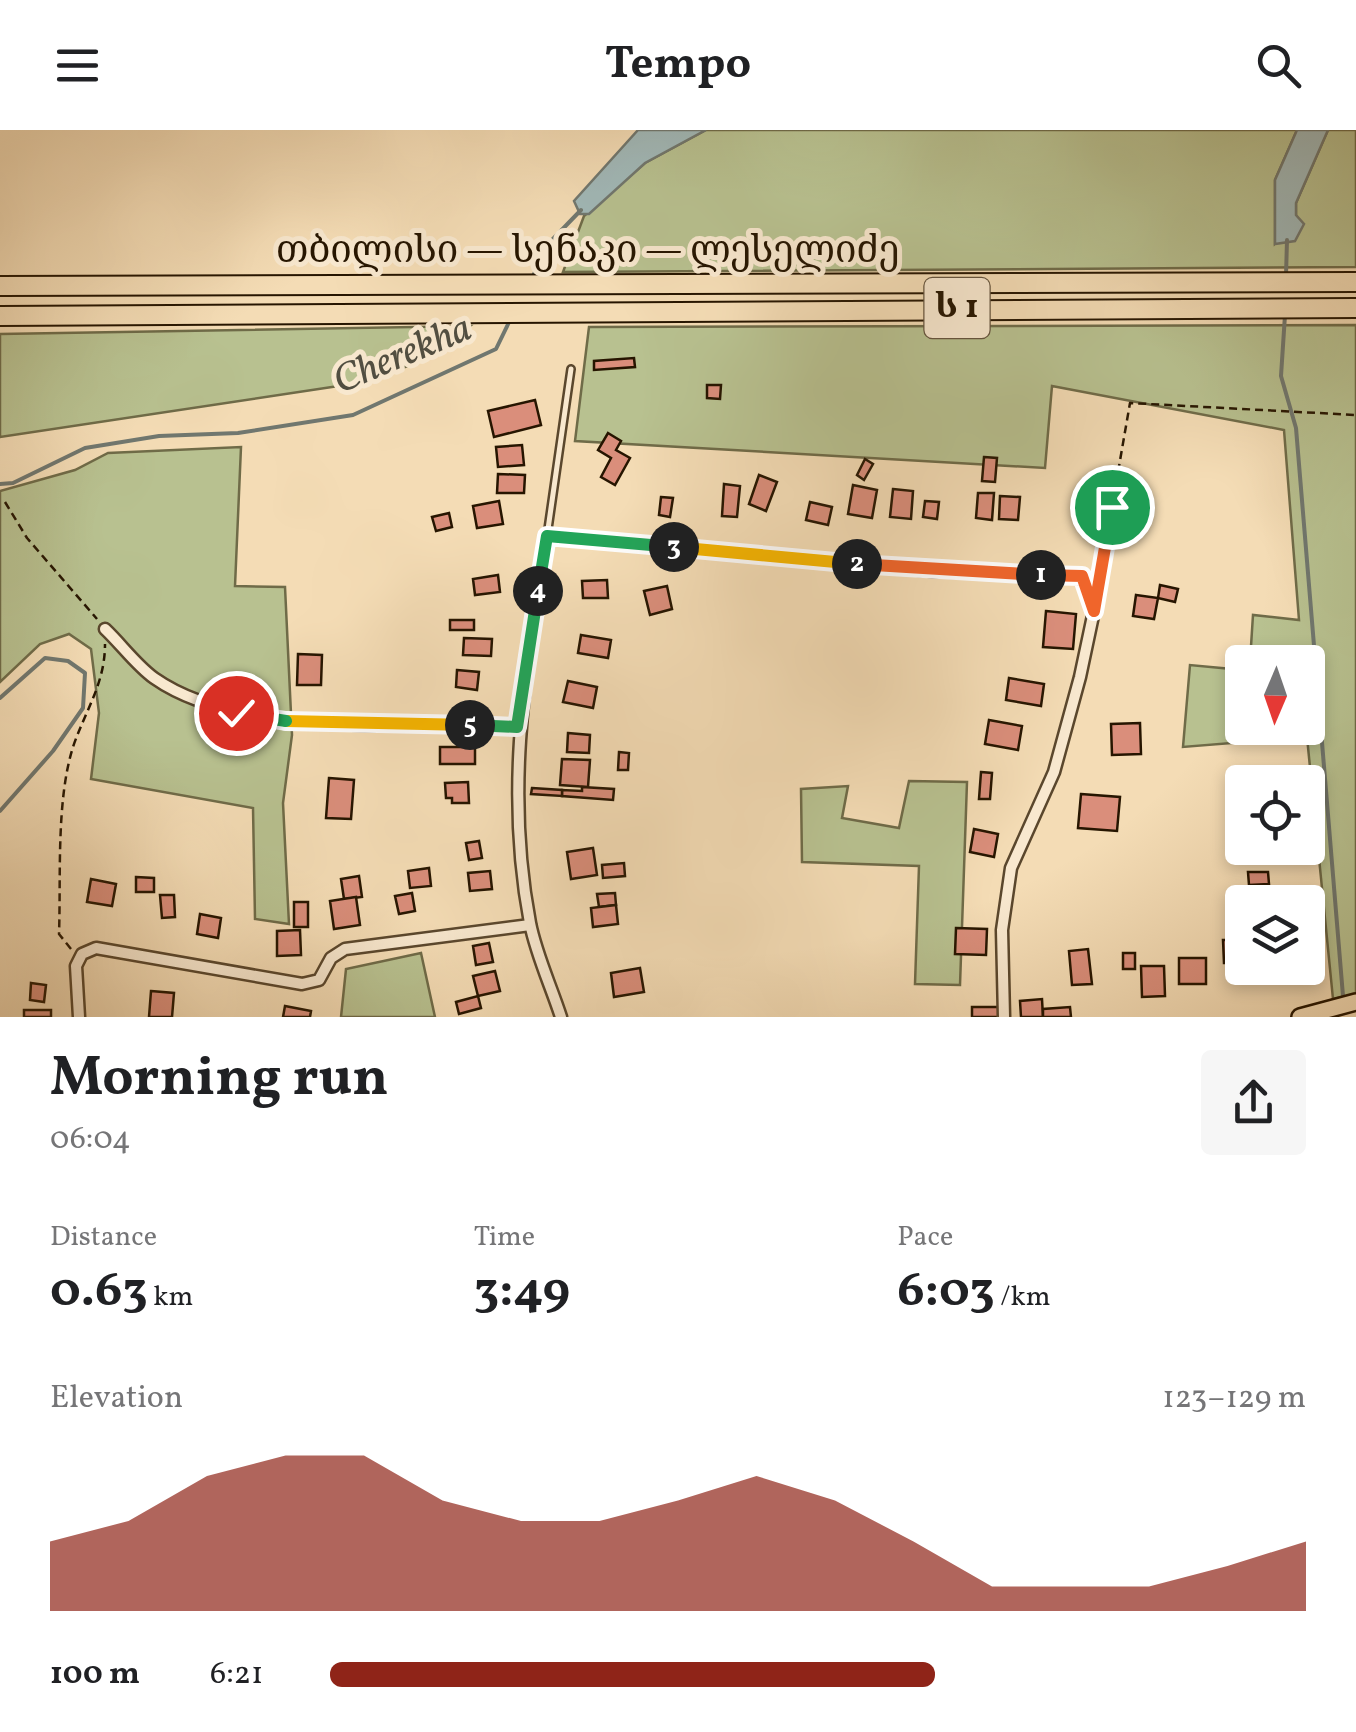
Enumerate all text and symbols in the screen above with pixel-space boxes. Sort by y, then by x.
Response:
text: Tempo [605,34,751,97]
icon: menu [50,38,105,93]
icon: search [1251,38,1306,93]
street label: თბილისი — სენაკი — ლესელიძე [276,226,900,279]
road number: ს 1 [924,278,990,338]
water label: Cherekha [325,302,481,410]
pin [1070,465,1155,550]
icon: arrive [1085,480,1140,535]
pin: 3 [649,522,699,572]
text: 3 [667,527,681,566]
pin: 2 [832,539,882,589]
text: 2 [850,544,864,583]
pin: 1 [1016,550,1066,600]
text: 1 [1035,555,1047,594]
pin: 4 [513,566,563,616]
text: 4 [530,571,546,610]
north arrow [1225,645,1325,745]
map controls [1225,645,1325,985]
pin [194,671,279,756]
icon: check [209,686,264,741]
pin: 5 [445,700,495,750]
text: 5 [463,705,477,744]
button: locate [1225,765,1325,865]
button: layers [1225,885,1325,985]
text: Morning run [50,1042,389,1118]
button: share [1201,1050,1306,1155]
text: 06:04 [50,1118,131,1162]
text: Distance [50,1218,157,1257]
text: Time [474,1218,535,1257]
text: Pace [897,1218,953,1257]
text: 0.63 [50,1257,148,1327]
text: 3:49 [474,1257,570,1327]
text: 6:03 [897,1257,995,1327]
text: km [148,1278,193,1317]
text: /km [995,1278,1051,1317]
text: Elevation [50,1377,183,1421]
text: 123–129 m [1162,1377,1306,1421]
text: 100 m [50,1653,140,1697]
text: 6:21 [210,1653,263,1697]

